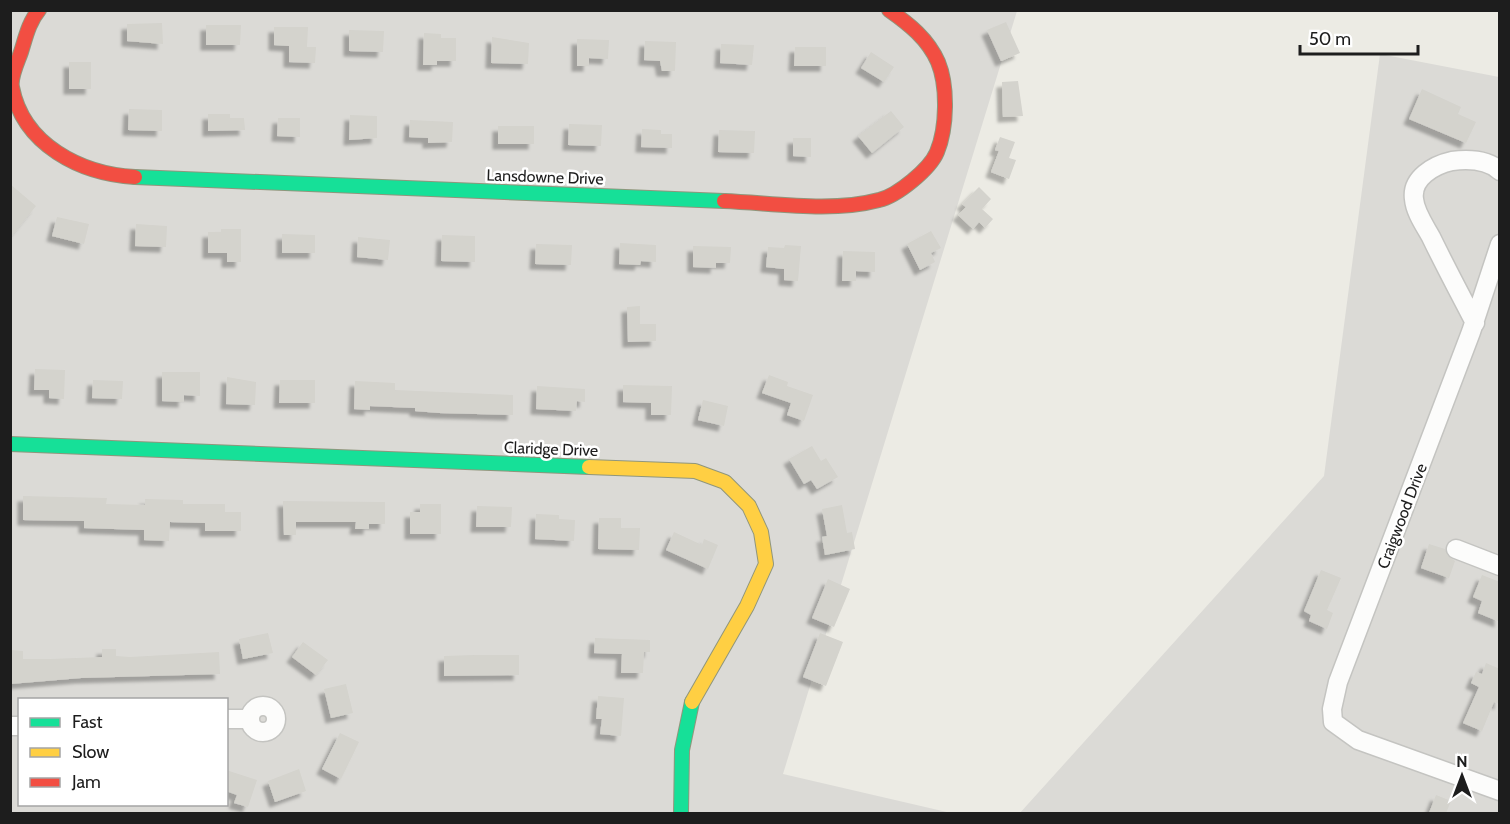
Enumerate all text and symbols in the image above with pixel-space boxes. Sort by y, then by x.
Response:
scale bar [1300,18,1418,56]
text: 50 m [1309,28,1351,50]
street label: Lansdowne Drive [486,165,604,189]
street label: Claridge Drive [504,438,598,460]
street label: Craigwood Drive [1373,461,1431,571]
legend [18,698,228,806]
text: Fast [72,711,103,733]
text: Slow [72,741,109,763]
north arrow [1432,746,1492,806]
text: N [1456,752,1468,771]
text: Jam [71,771,101,793]

